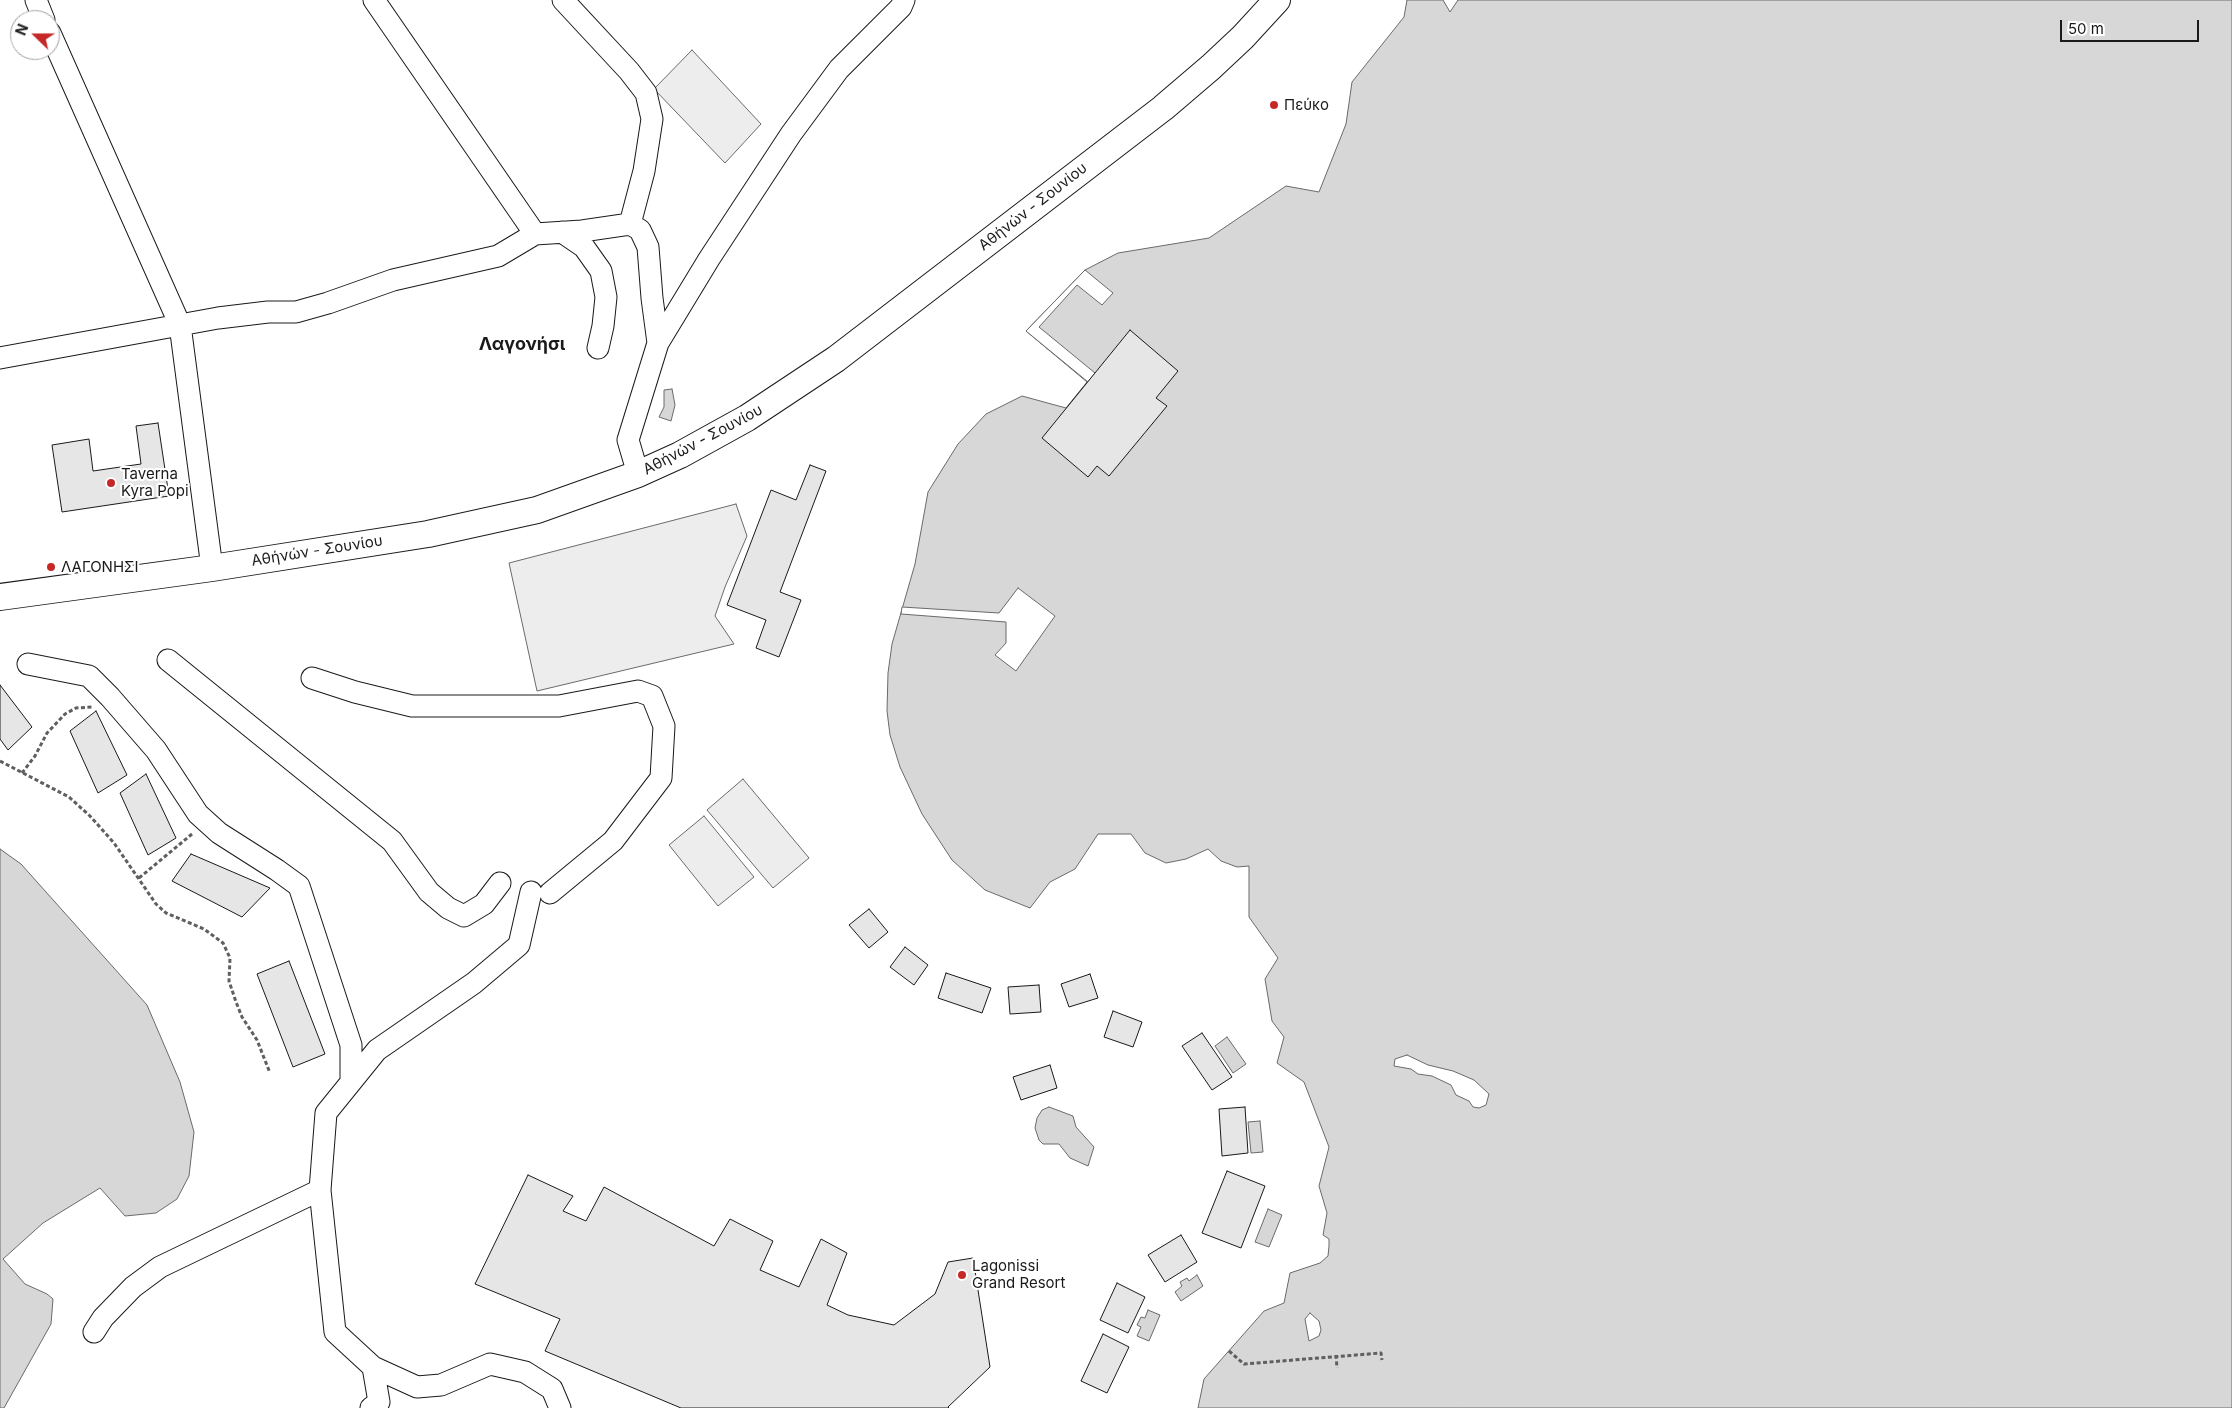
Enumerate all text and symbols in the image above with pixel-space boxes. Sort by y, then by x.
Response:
north arrow [10,10,60,60]
scale bar [2062,10,2201,42]
text: 50 m [2068,19,2104,38]
text: N [12,21,31,38]
place label: Πεύκο [1284,96,1329,114]
marker: Πεύκο [1268,99,1280,111]
street label: Αθήνών - Σουνίου [975,159,1091,255]
district label: Λαγονήσι [479,334,565,356]
street label: Αθήνών - Σουνίου [640,401,766,479]
place label: Taverna Kyra Popi [121,465,189,500]
marker: Taverna Kyra Popi [105,477,117,489]
street label: Αθήνών - Σουνίου [250,532,384,570]
place label: ΛΑΓΟΝΗΣΙ [61,558,138,576]
marker: ΛΑΓΟΝΗΣΙ [45,561,57,573]
place label: Lagonissi Grand Resort [972,1257,1065,1292]
marker: Lagonissi Grand Resort [956,1269,968,1281]

